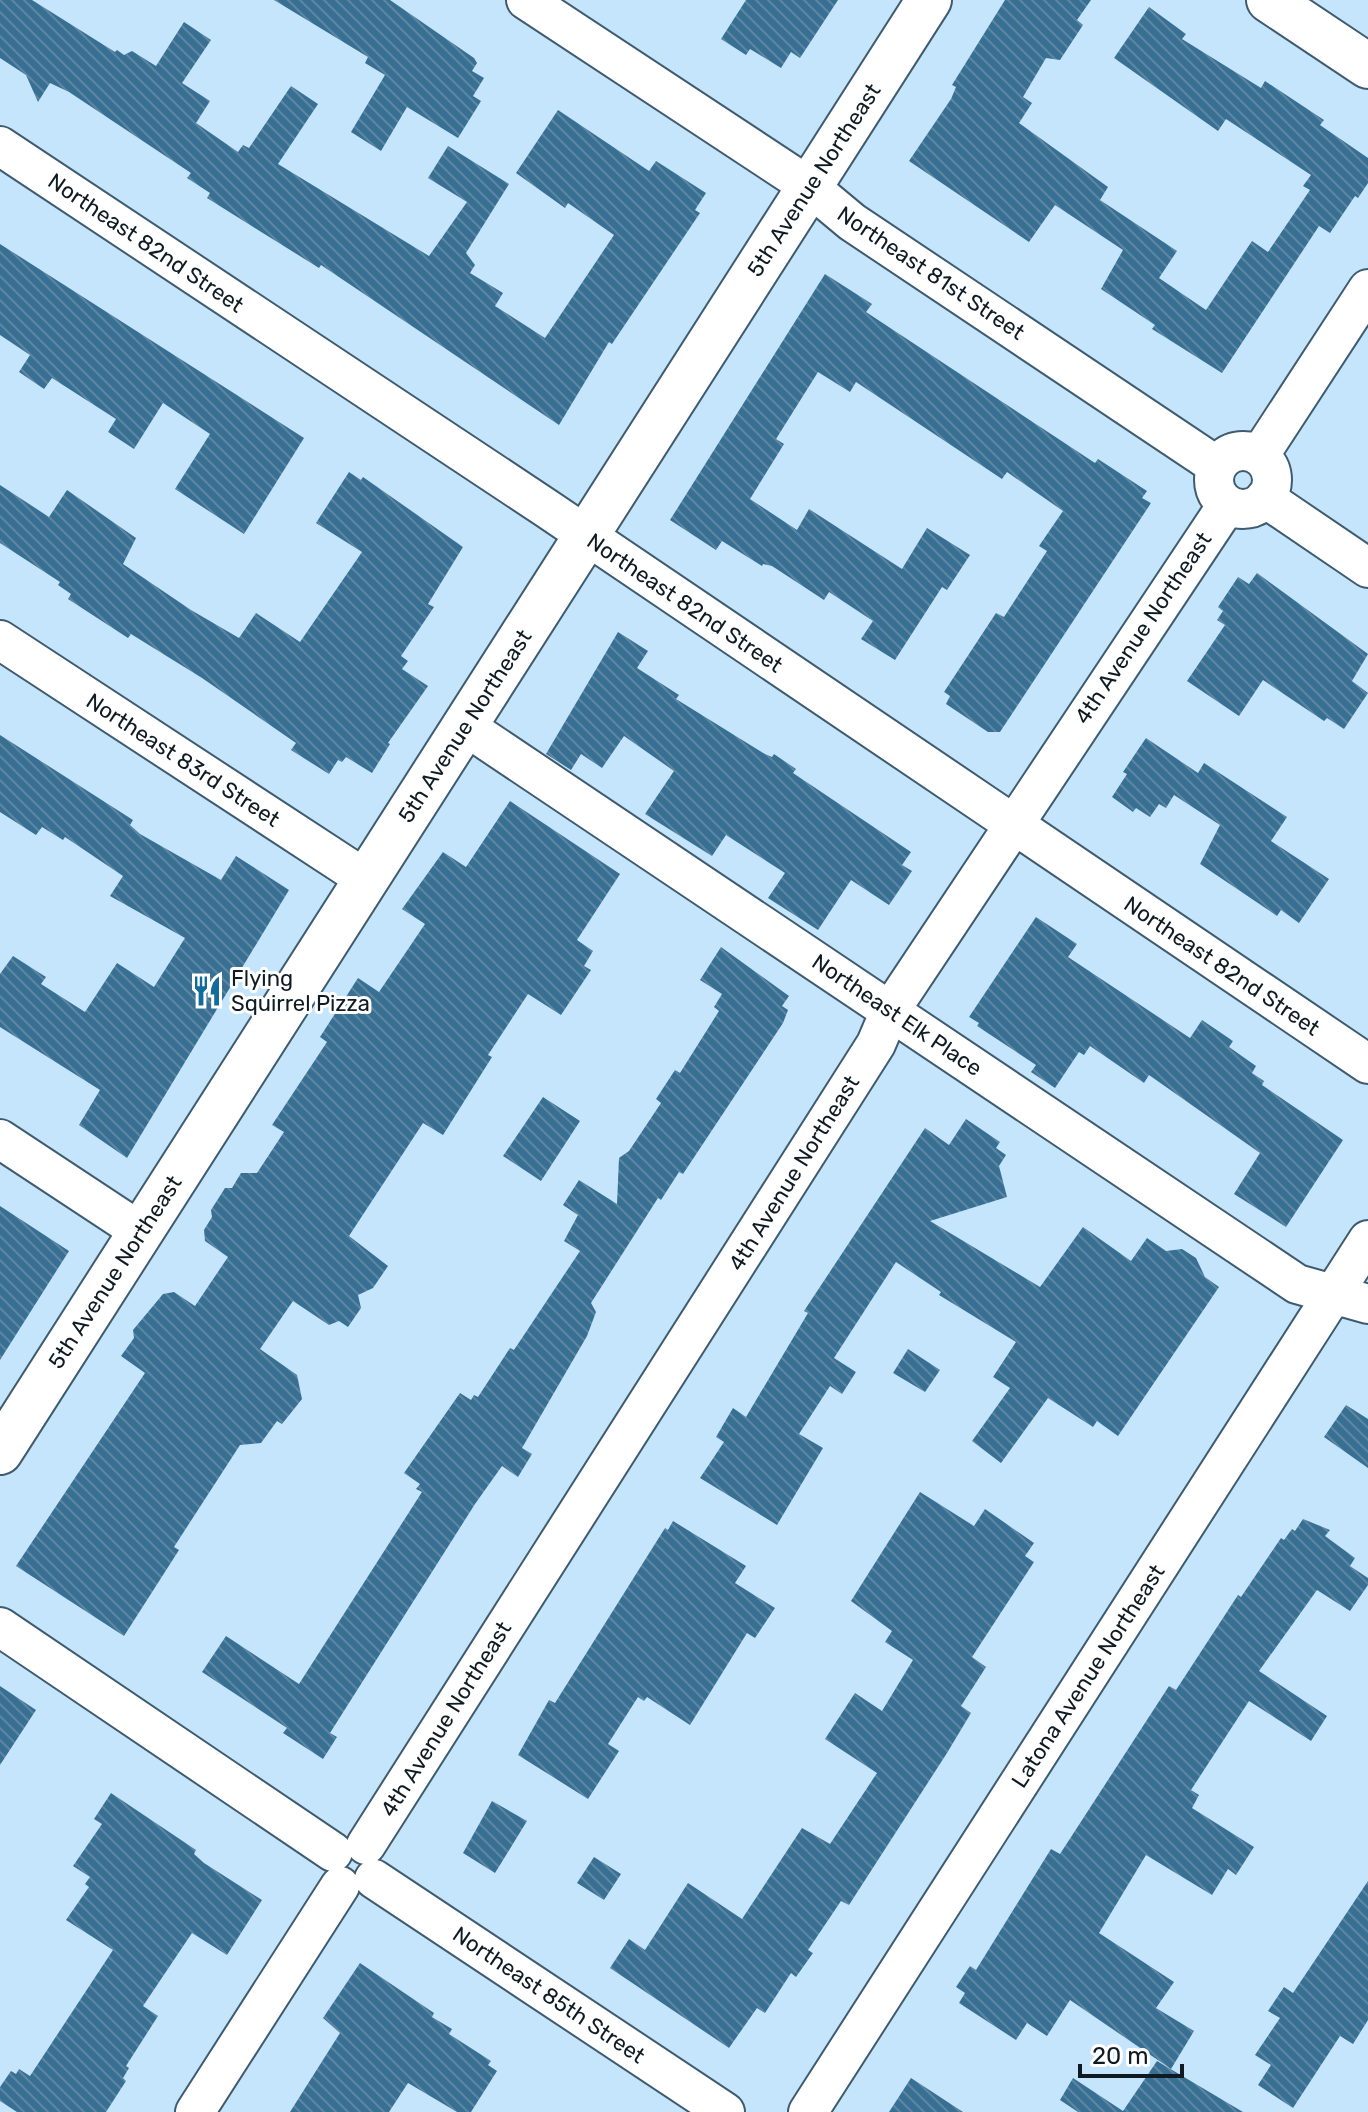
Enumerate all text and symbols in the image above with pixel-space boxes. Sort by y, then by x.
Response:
street label: 5th Avenue Northeast [741,78,887,282]
street label: Northeast 82nd Street [43,167,249,319]
street label: Northeast 81st Street [832,200,1030,346]
street label: Northeast 82nd Street [582,527,788,679]
street label: 4th Avenue Northeast [1069,527,1217,729]
street label: 5th Avenue Northeast [392,624,538,828]
street label: Northeast 83rd Street [81,687,285,833]
street label: Northeast 82nd Street [1119,890,1325,1042]
street label: Northeast Elk Place [807,948,987,1082]
place label: Flying Squirrel Pizza [231,965,370,1017]
restaurant icon: Flying Squirrel Pizza [190,974,224,1008]
street label: 4th Avenue Northeast [723,1070,865,1276]
street label: 5th Avenue Northeast [42,1170,188,1374]
street label: Latona Avenue Northeast [1006,1559,1171,1793]
street label: 4th Avenue Northeast [375,1616,517,1822]
street label: Northeast 85th Street [448,1921,651,2070]
scale bar [1080,2028,1182,2078]
text: 20 m [1092,2042,1149,2070]

